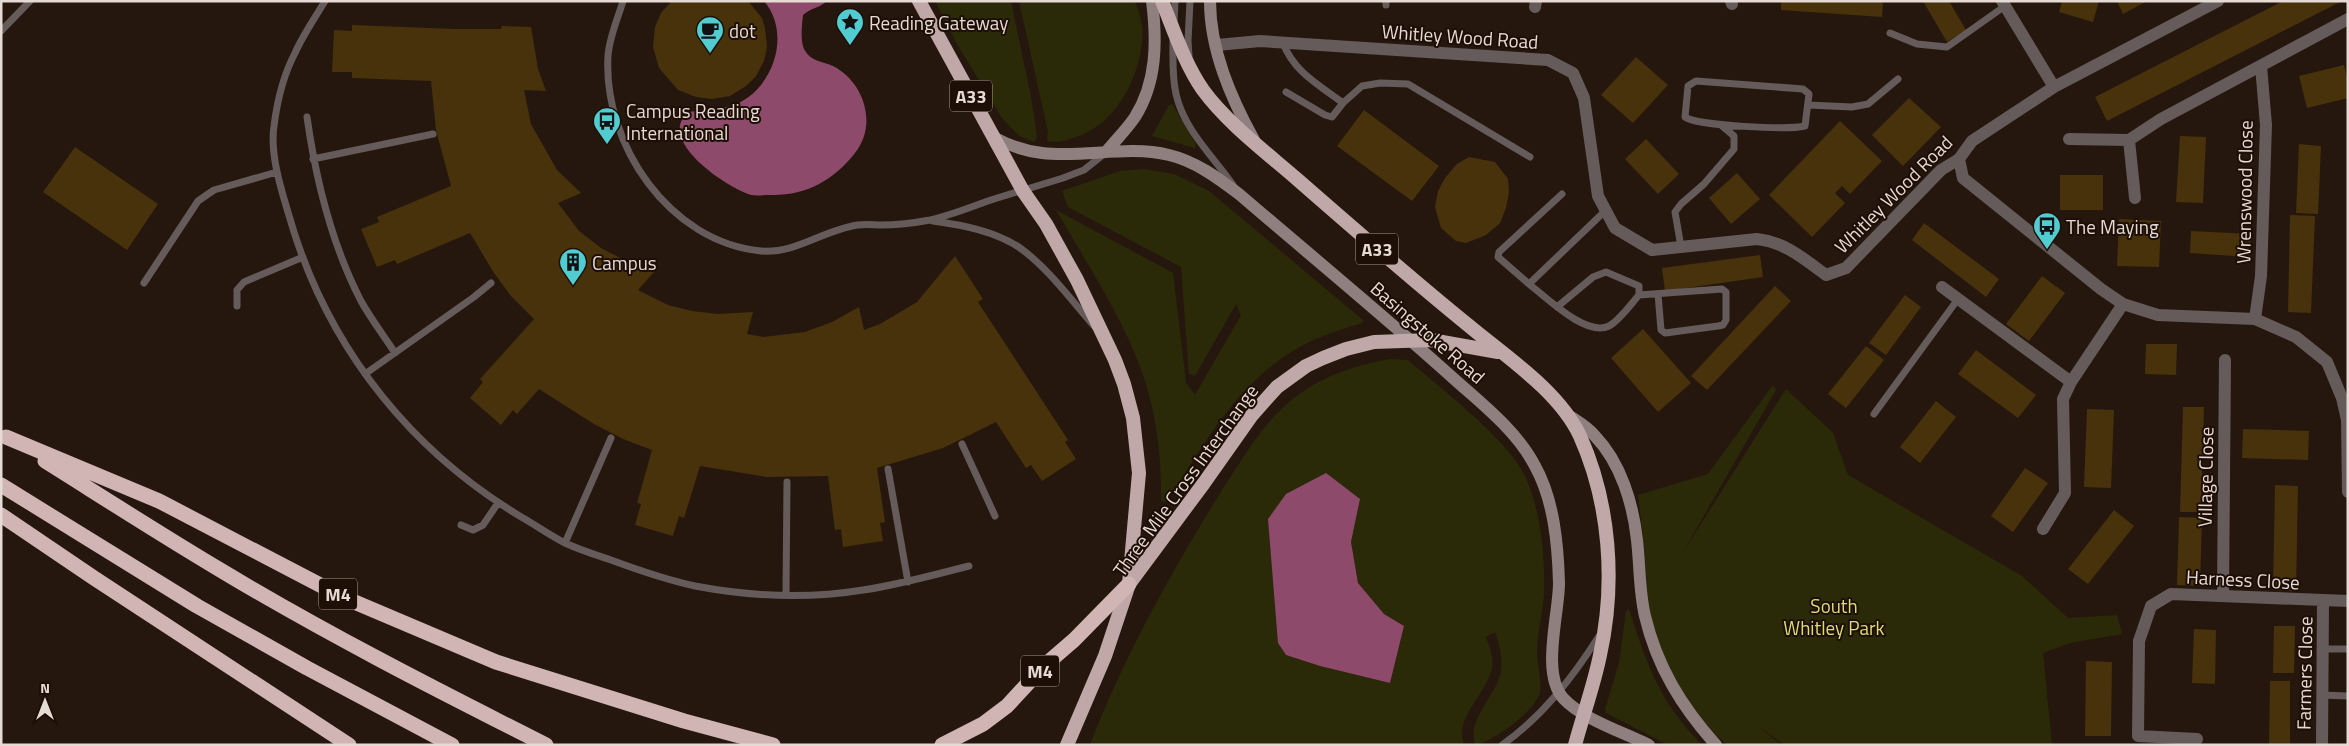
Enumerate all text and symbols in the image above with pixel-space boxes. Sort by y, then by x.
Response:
place icon: Reading Gateway [835,7,865,46]
place label: Reading Gateway [869,8,1008,37]
cafe icon: dot [695,15,725,54]
place label: dot [729,16,756,45]
street label: Whitley Wood Road [1381,16,1539,56]
road number: A33 [950,80,992,112]
place label: Campus Reading International [626,96,760,147]
bus stop icon: Campus Reading International [592,106,622,145]
street label: Wrenswood Close [2228,120,2260,264]
street label: Whitley Wood Road [1827,128,1959,260]
bus stop icon: The Maying [2032,211,2062,250]
place label: The Maying [2066,212,2159,241]
road number: A33 [1356,233,1398,264]
building icon: Campus [558,247,588,286]
place label: Campus [592,248,657,277]
street label: Basingstoke Road [1364,274,1492,390]
street label: Three Mile Cross Interchange [1105,378,1265,582]
street label: Village Close [2190,427,2220,527]
street label: Harness Close [2185,562,2301,596]
road number: M4 [319,578,357,610]
park label: South Whitley Park [1783,591,1885,642]
street label: Farmers Close [2289,616,2319,730]
road number: M4 [1021,656,1059,686]
north arrow [20,676,70,726]
text: N [40,677,50,698]

